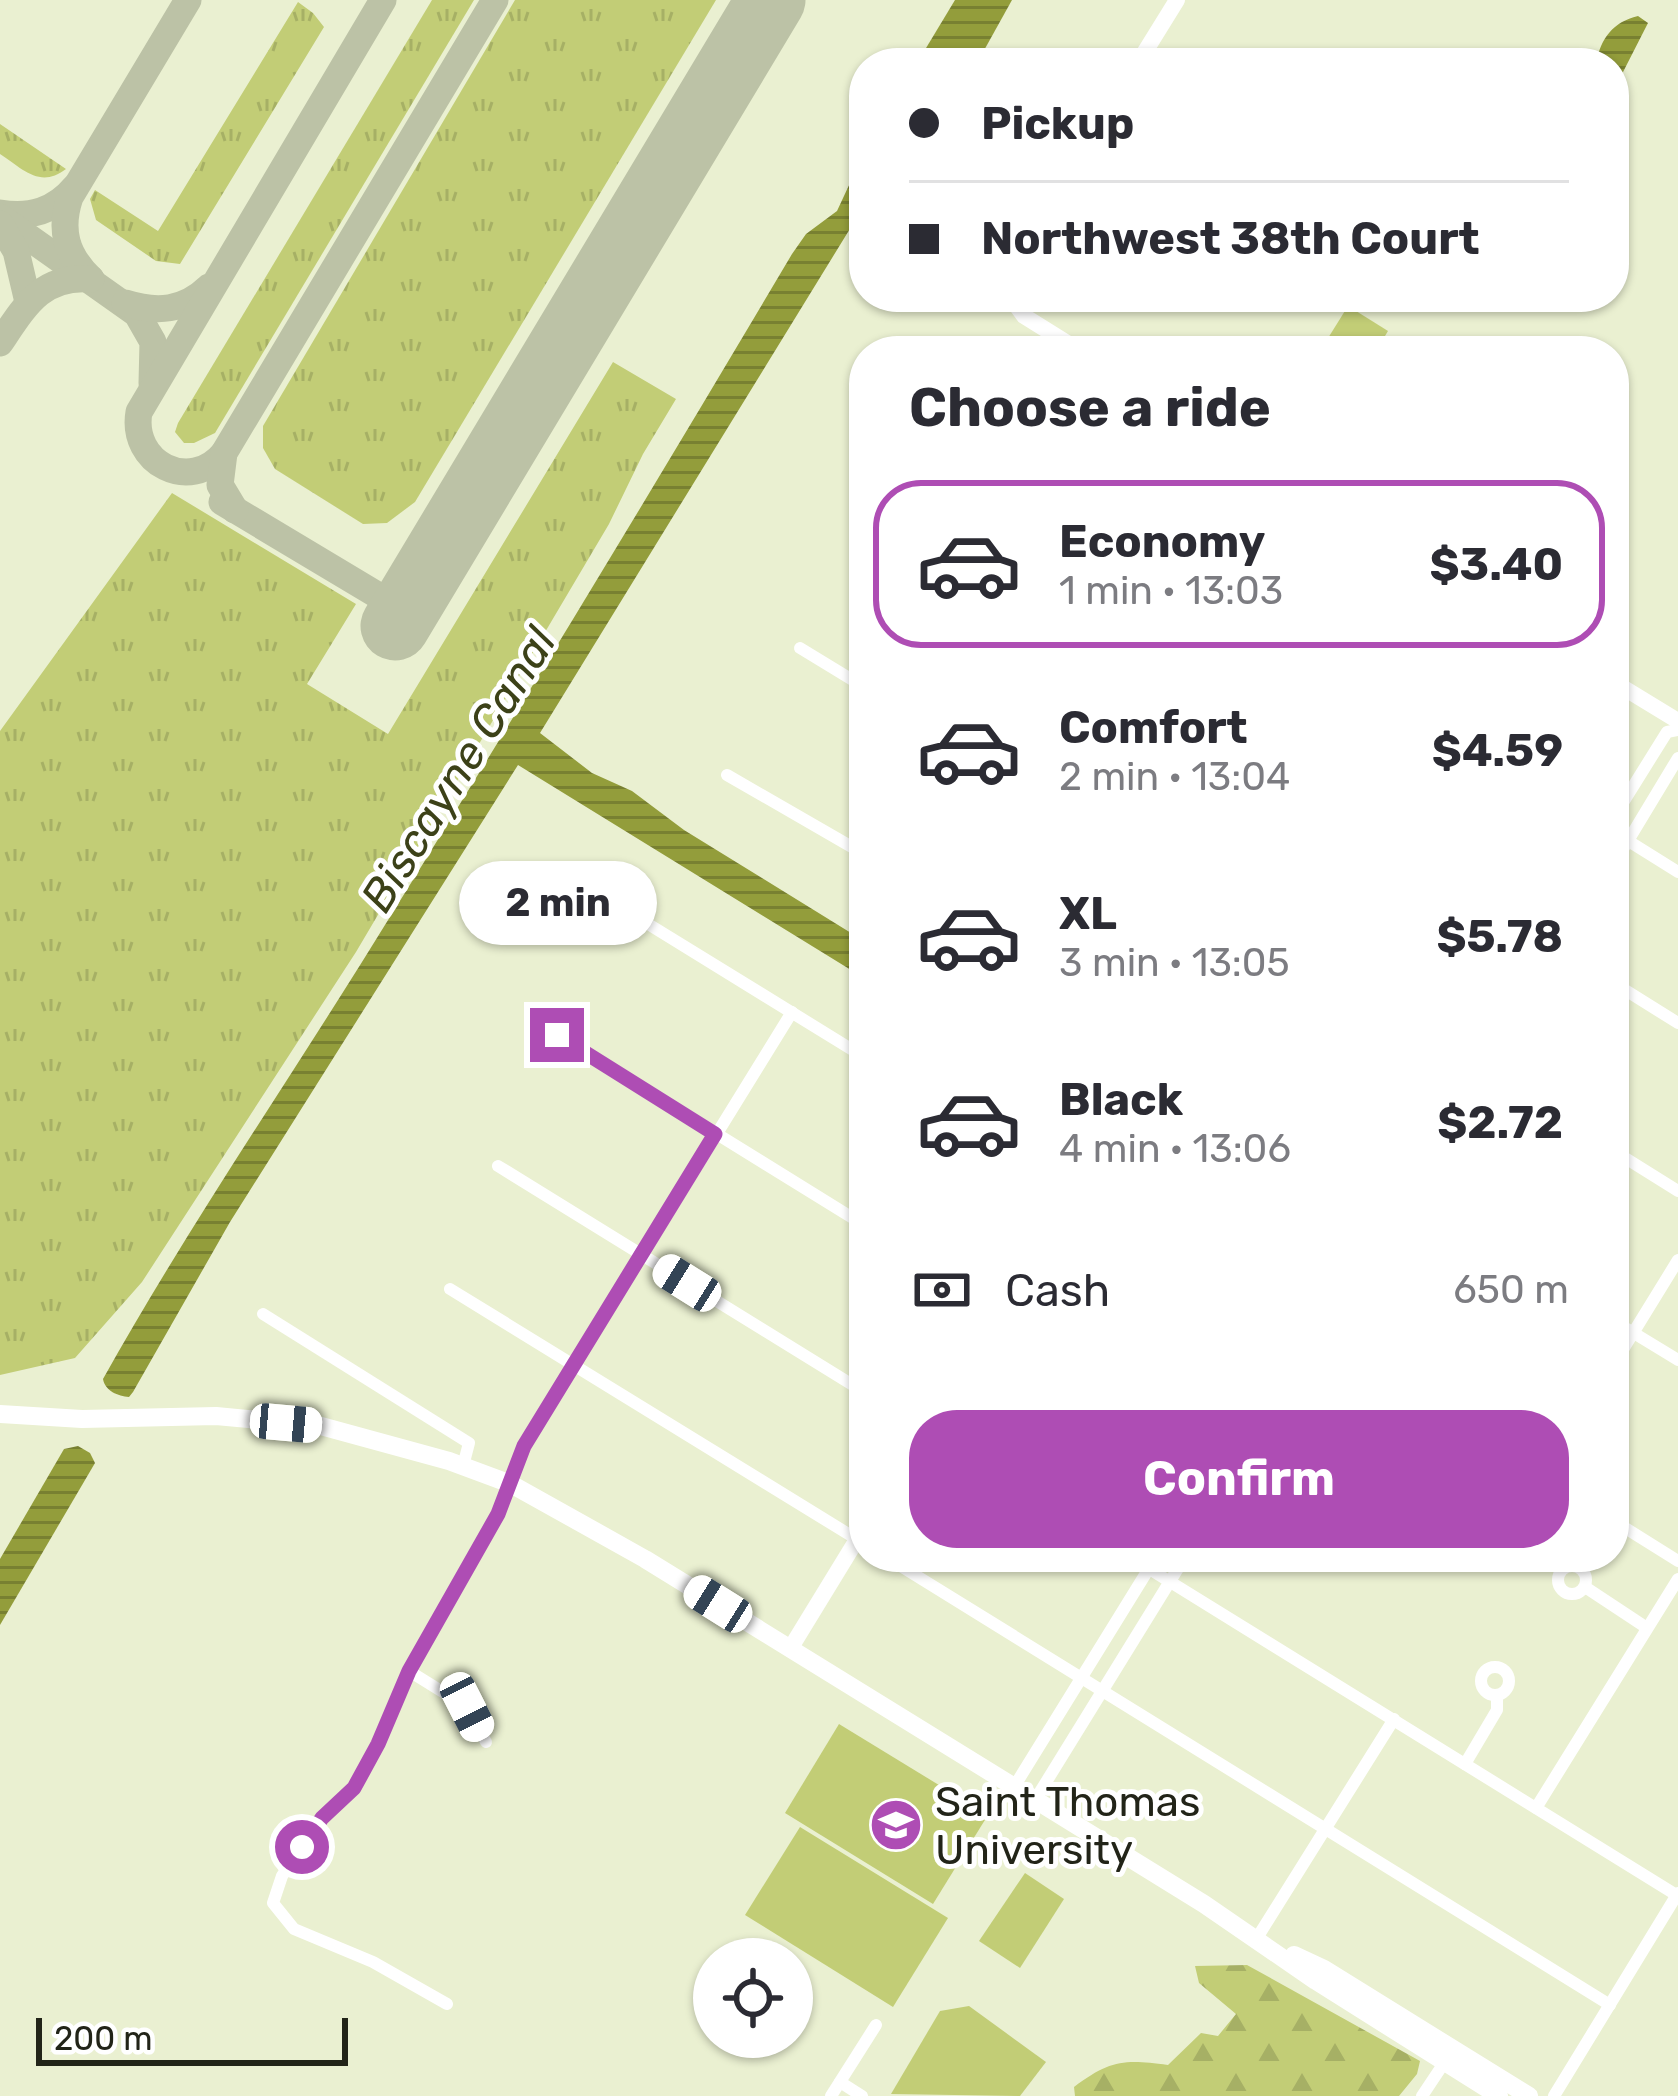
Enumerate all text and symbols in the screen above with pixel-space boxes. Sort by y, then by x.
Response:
text: Pickup [981,97,1134,150]
text: Northwest 38th Court [981,212,1480,265]
text: Choose a ride [909,376,1271,440]
icon: car [915,510,1023,618]
text: Economy [1059,515,1265,568]
text: $3.40 [1429,538,1563,591]
text: 1 min · 13:03 [1059,568,1283,614]
water label: Biscayne Canal [350,617,567,921]
icon: car [915,696,1023,804]
text: Comfort [1059,701,1248,754]
text: $4.59 [1432,724,1563,777]
text: 2 min · 13:04 [1059,754,1290,800]
callout: 2 min [458,861,656,945]
text: 2 min [505,880,611,926]
icon: car [915,882,1023,990]
text: XL [1059,887,1117,940]
text: $5.78 [1436,910,1563,963]
text: 3 min · 13:05 [1059,940,1290,986]
route end [530,1008,584,1062]
icon: car [915,1068,1023,1176]
text: Black [1059,1073,1183,1126]
text: $2.72 [1437,1096,1563,1149]
text: 4 min · 13:06 [1059,1126,1291,1172]
car [647,1249,727,1317]
icon: cash [909,1257,975,1323]
text: Cash [1005,1264,1110,1317]
text: 650 m [1453,1267,1569,1313]
car [249,1402,323,1444]
button: Confirm [909,1410,1569,1548]
car [678,1570,758,1638]
car [435,1667,499,1747]
place label: Saint Thomas University [935,1777,1200,1875]
school or university icon: Saint Thomas University [868,1797,924,1853]
route start [275,1820,329,1874]
map controls [693,1938,813,2058]
button: locate [693,1938,813,2058]
scale bar [36,2012,348,2065]
text: 200 m [54,2019,153,2058]

